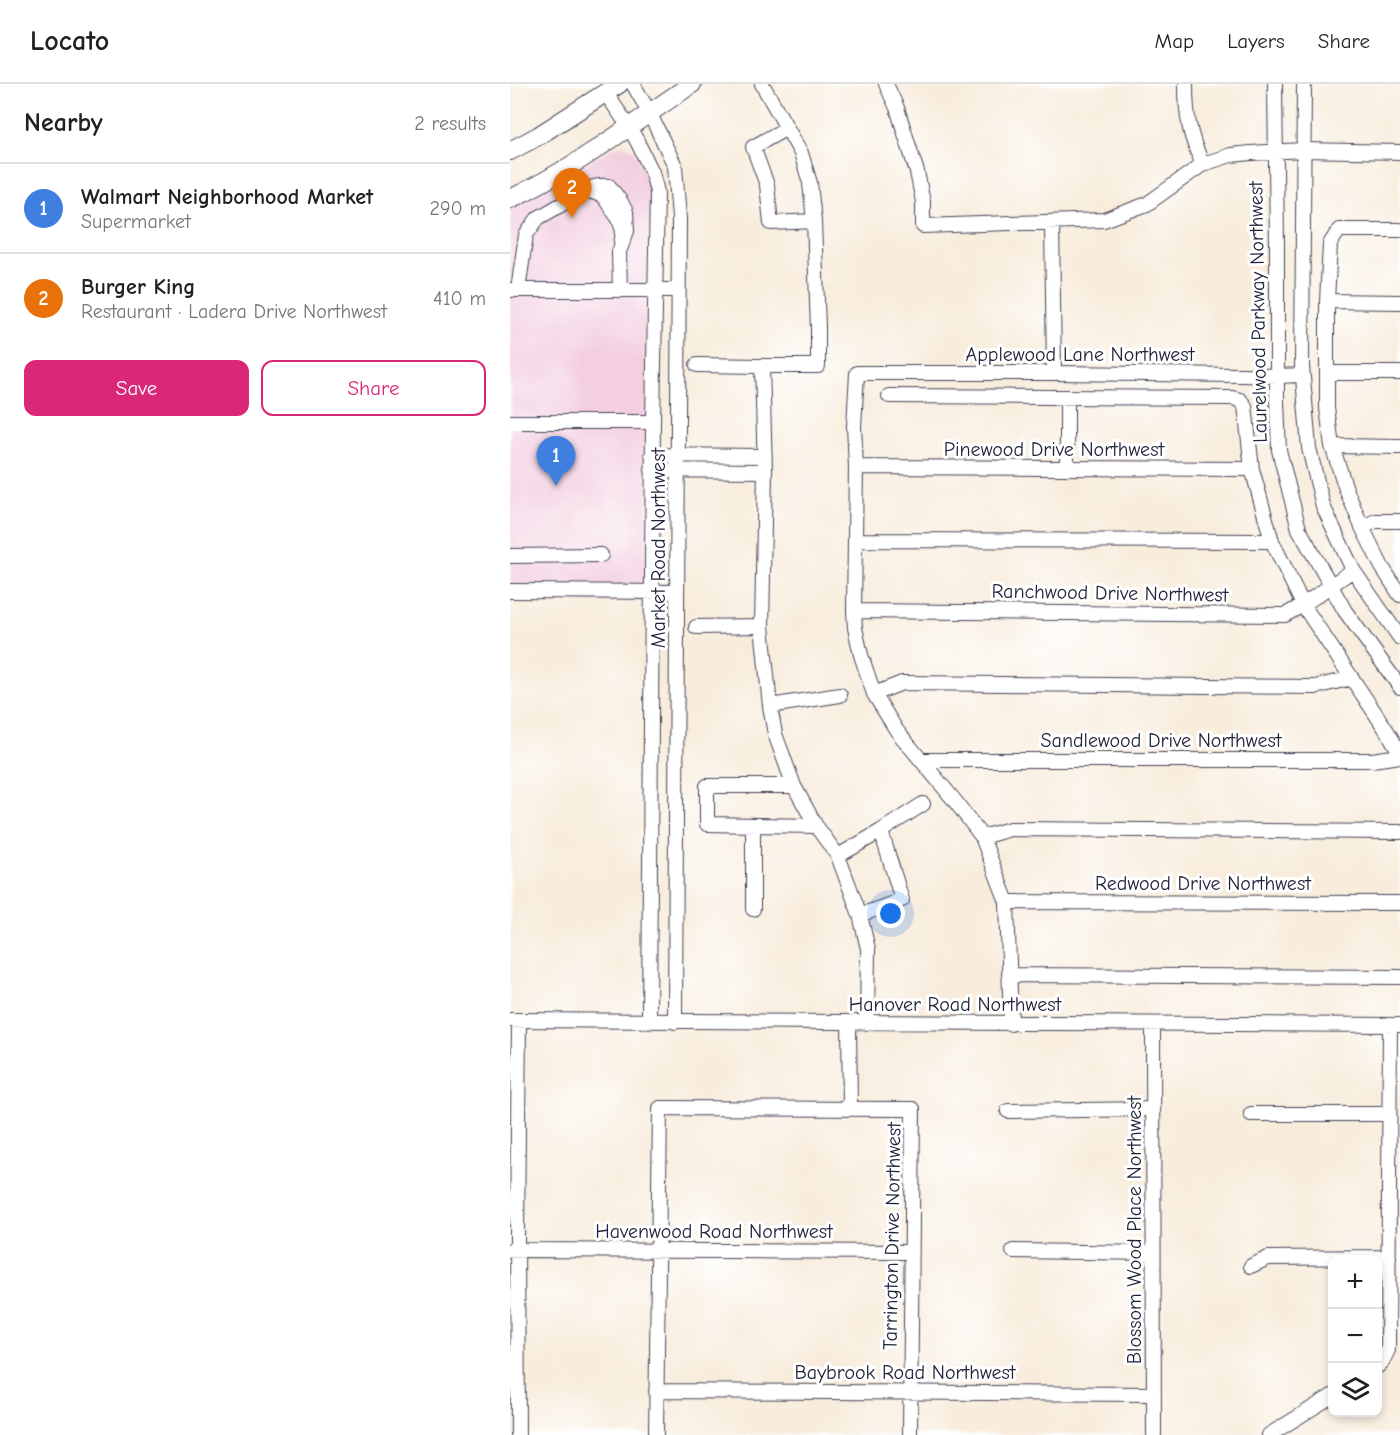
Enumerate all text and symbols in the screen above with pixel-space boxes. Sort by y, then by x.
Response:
text: Locato [30,25,109,57]
text: Map [1155,29,1194,53]
text: Layers [1227,29,1285,53]
text: Share [1318,29,1370,53]
text: Nearby [24,108,103,138]
text: 2 results [414,112,486,135]
pin: 2 [552,168,592,218]
street label: Laurelwood Parkway Northwest [1244,180,1272,443]
text: Walmart Neighborhood Market [81,184,373,210]
text: 1 [40,197,47,220]
text: 290 m [430,197,486,220]
text: Supermarket [81,210,191,233]
text: Burger King [81,274,195,300]
text: 2 [39,287,48,310]
text: 410 m [433,287,486,310]
text: Restaurant · Ladera Drive Northwest [81,300,387,323]
street label: Applewood Lane Northwest [966,343,1196,366]
button: Save [24,360,249,416]
button: Share [261,360,486,416]
pin: 1 [536,436,576,486]
street label: Pinewood Drive Northwest [944,438,1165,461]
street label: Market Road Northwest [647,447,670,648]
street label: Ranchwood Drive Northwest [991,579,1230,607]
street label: Sandlewood Drive Northwest [1041,729,1283,752]
street label: Redwood Drive Northwest [1095,872,1312,895]
your location [876,899,905,928]
street label: Hanover Road Northwest [849,993,1062,1016]
street label: Blossom Wood Place Northwest [1123,1094,1146,1364]
street label: Tarrington Drive Northwest [879,1121,906,1350]
street label: Havenwood Road Northwest [595,1220,834,1243]
map controls [1328,1255,1382,1417]
button: + [1328,1255,1382,1309]
button: − [1328,1309,1382,1363]
street label: Baybrook Road Northwest [794,1361,1017,1384]
button: layers [1328,1363,1382,1417]

